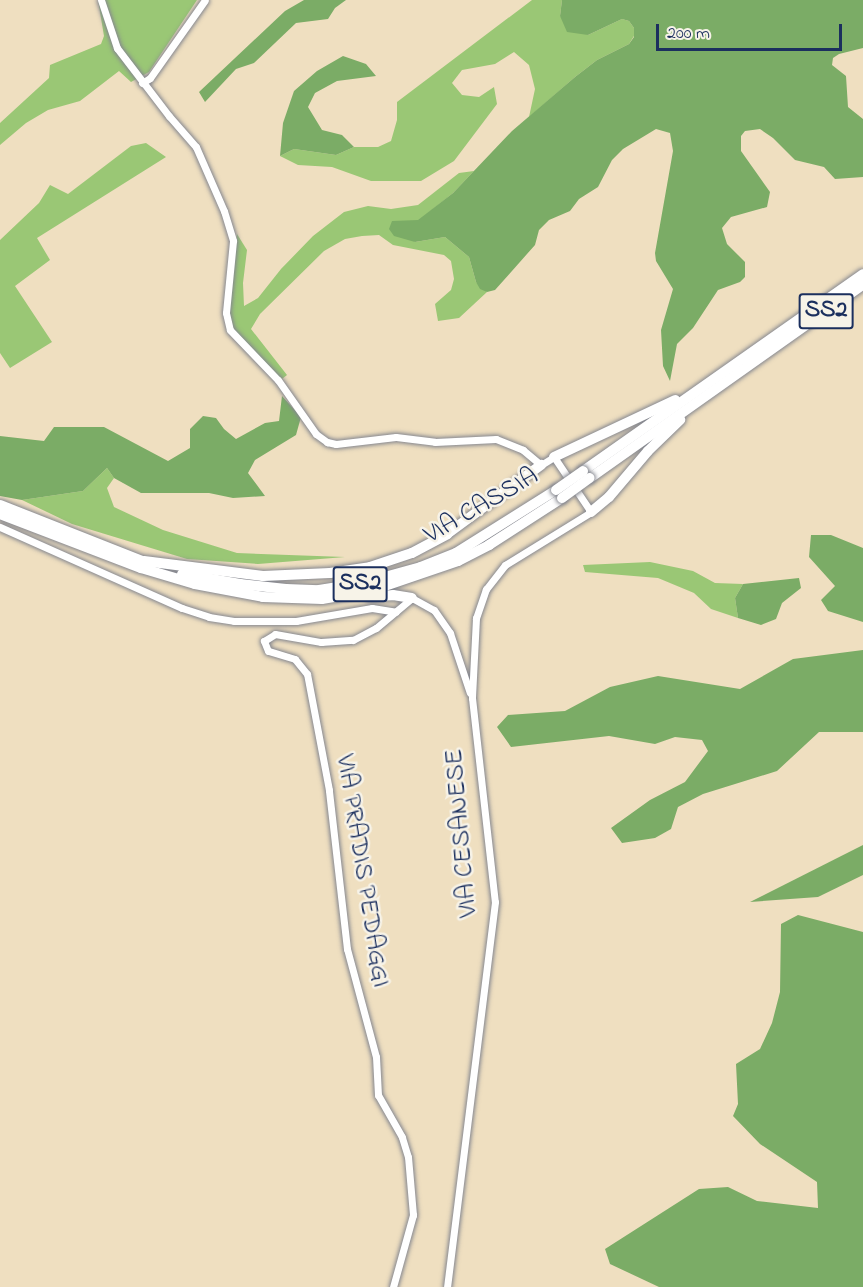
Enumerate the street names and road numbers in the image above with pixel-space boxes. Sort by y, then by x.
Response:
road number: SS2 [798,290,854,332]
street label: VIA CASSIA [419,462,545,552]
road number: SS2 [332,563,388,605]
street label: VIA CESANESE [440,747,486,919]
street label: VIA PRADIS PEDAGGI [327,752,395,990]

